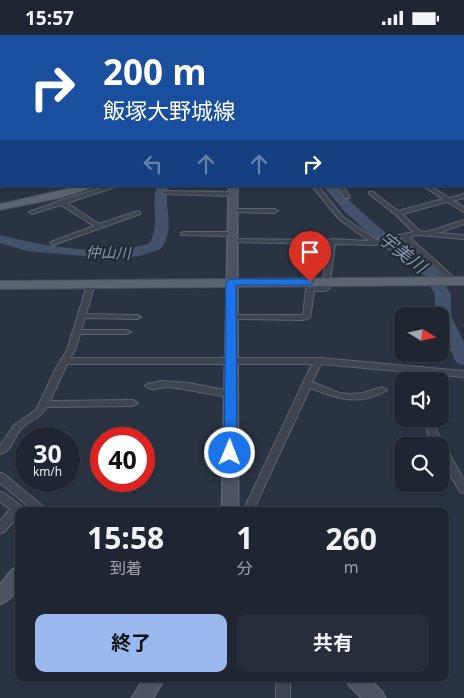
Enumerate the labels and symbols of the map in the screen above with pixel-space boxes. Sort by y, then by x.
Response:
water label: 宇美川 [374,226,433,279]
pin [289,231,331,282]
water label: 仲山川 [85,242,133,262]
north arrow [394,307,449,363]
position arrow [203,426,255,478]
speed limit sign: 40 [90,427,155,492]

